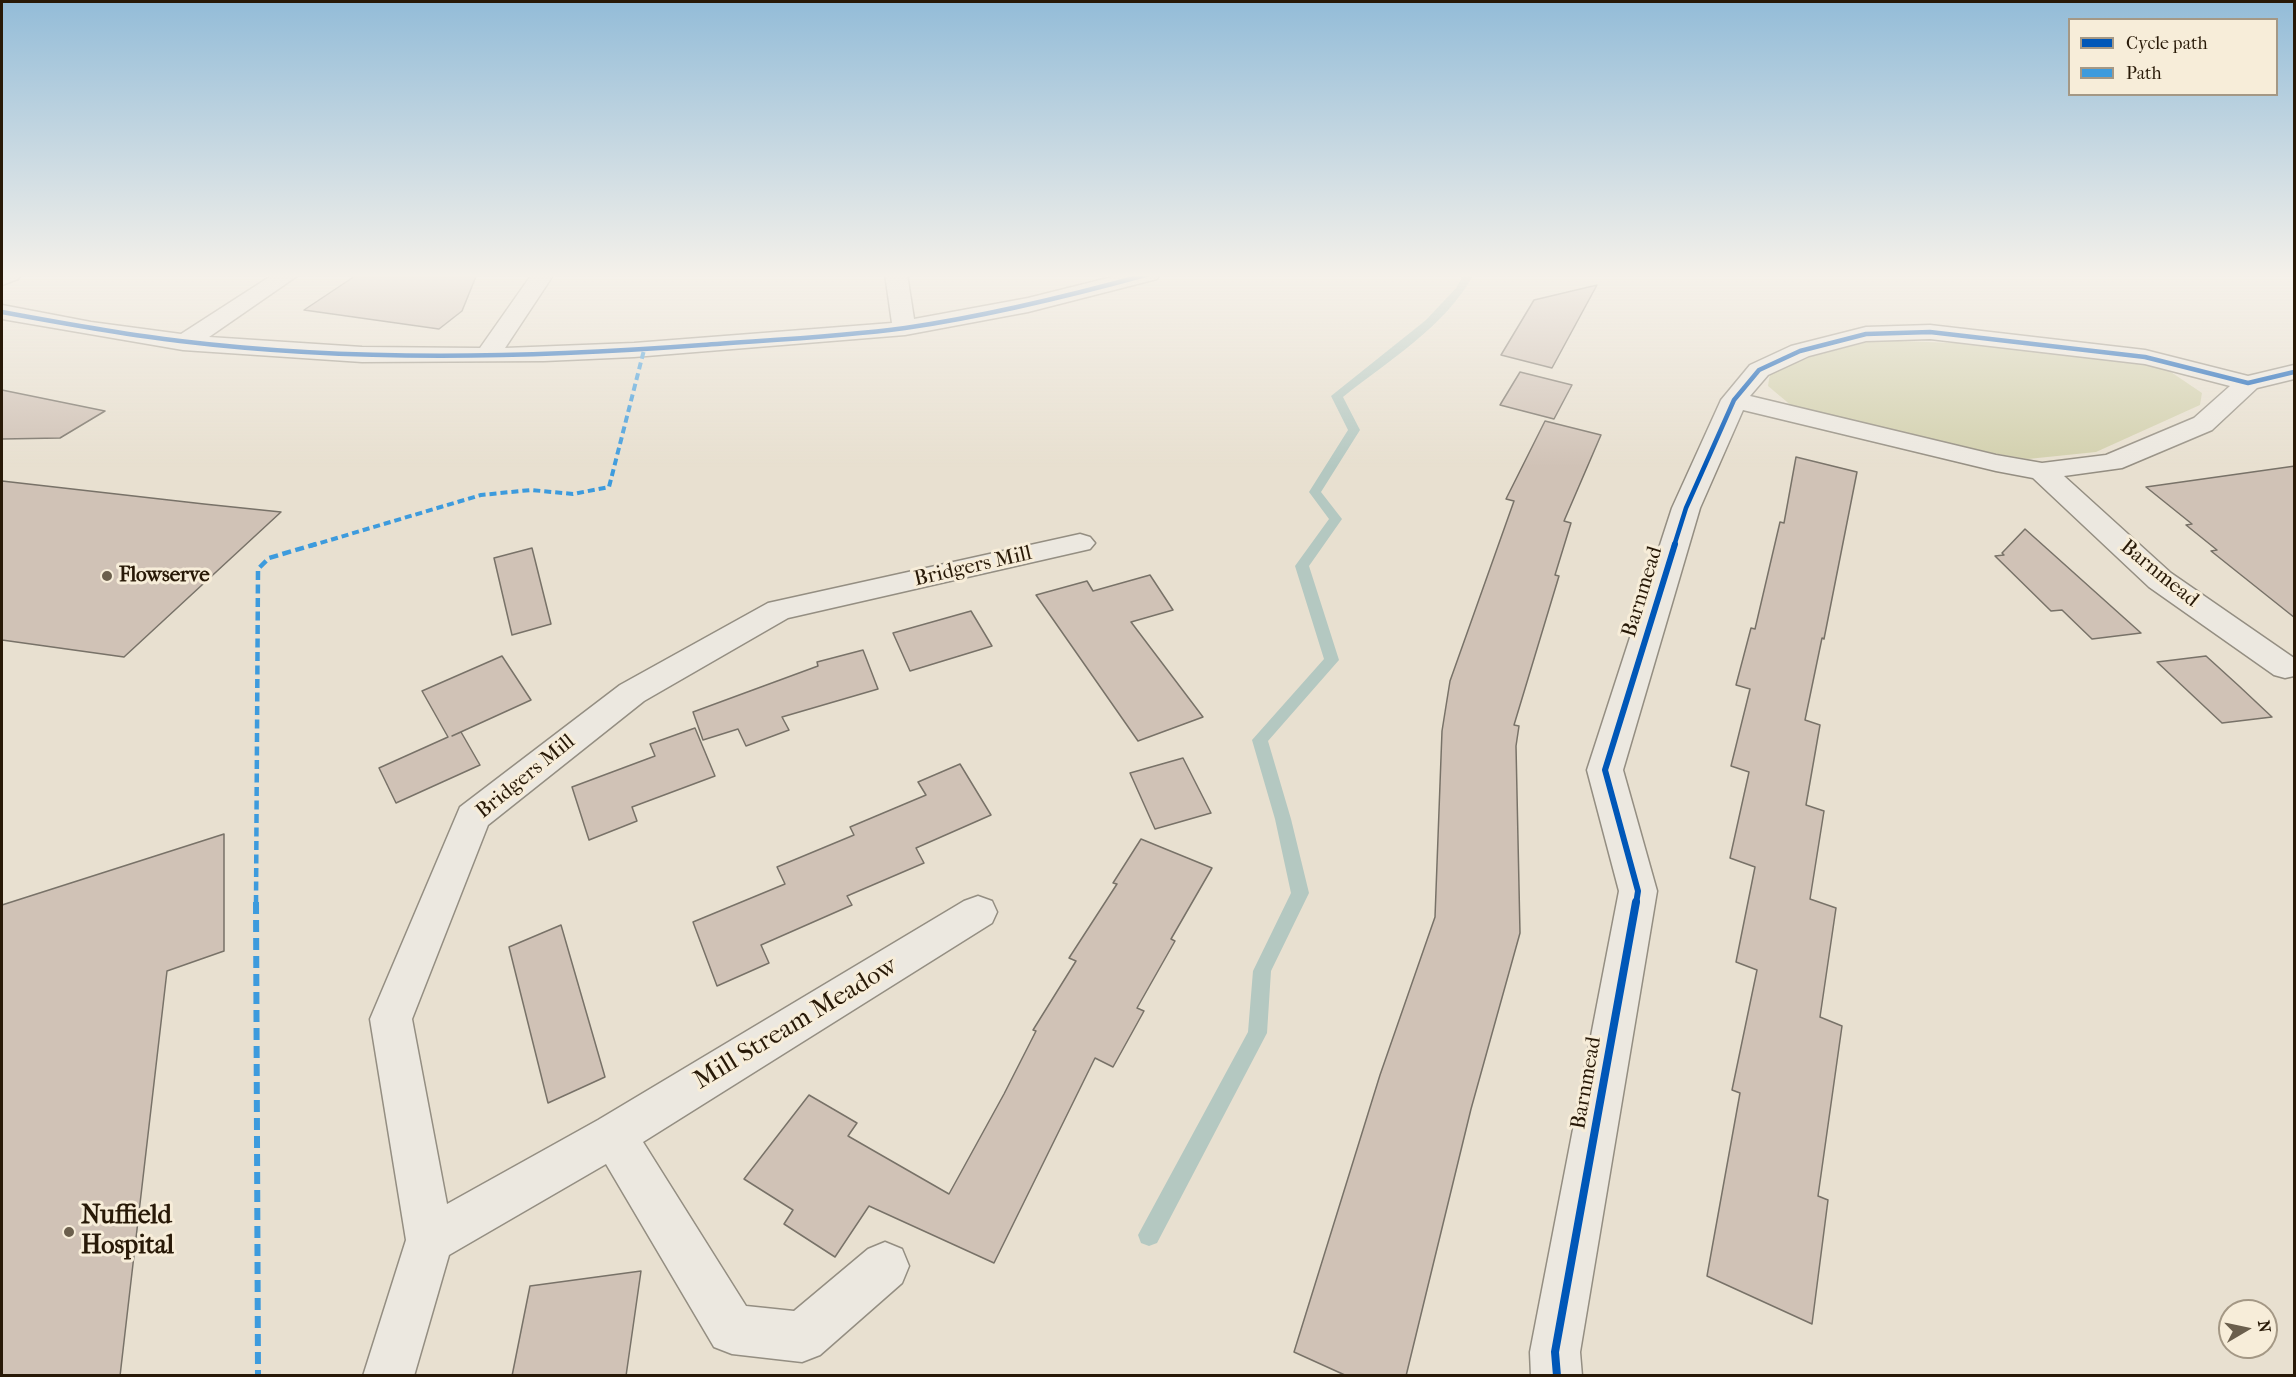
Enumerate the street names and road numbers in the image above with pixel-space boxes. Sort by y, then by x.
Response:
street label: Barnmead [2115,535,2203,613]
street label: Bridgers Mill [912,541,1034,593]
street label: Barnmead [1617,544,1669,640]
street label: Bridgers Mill [471,729,581,825]
street label: Mill Stream Meadow [689,951,903,1097]
street label: Barnmead [1566,1035,1608,1131]

